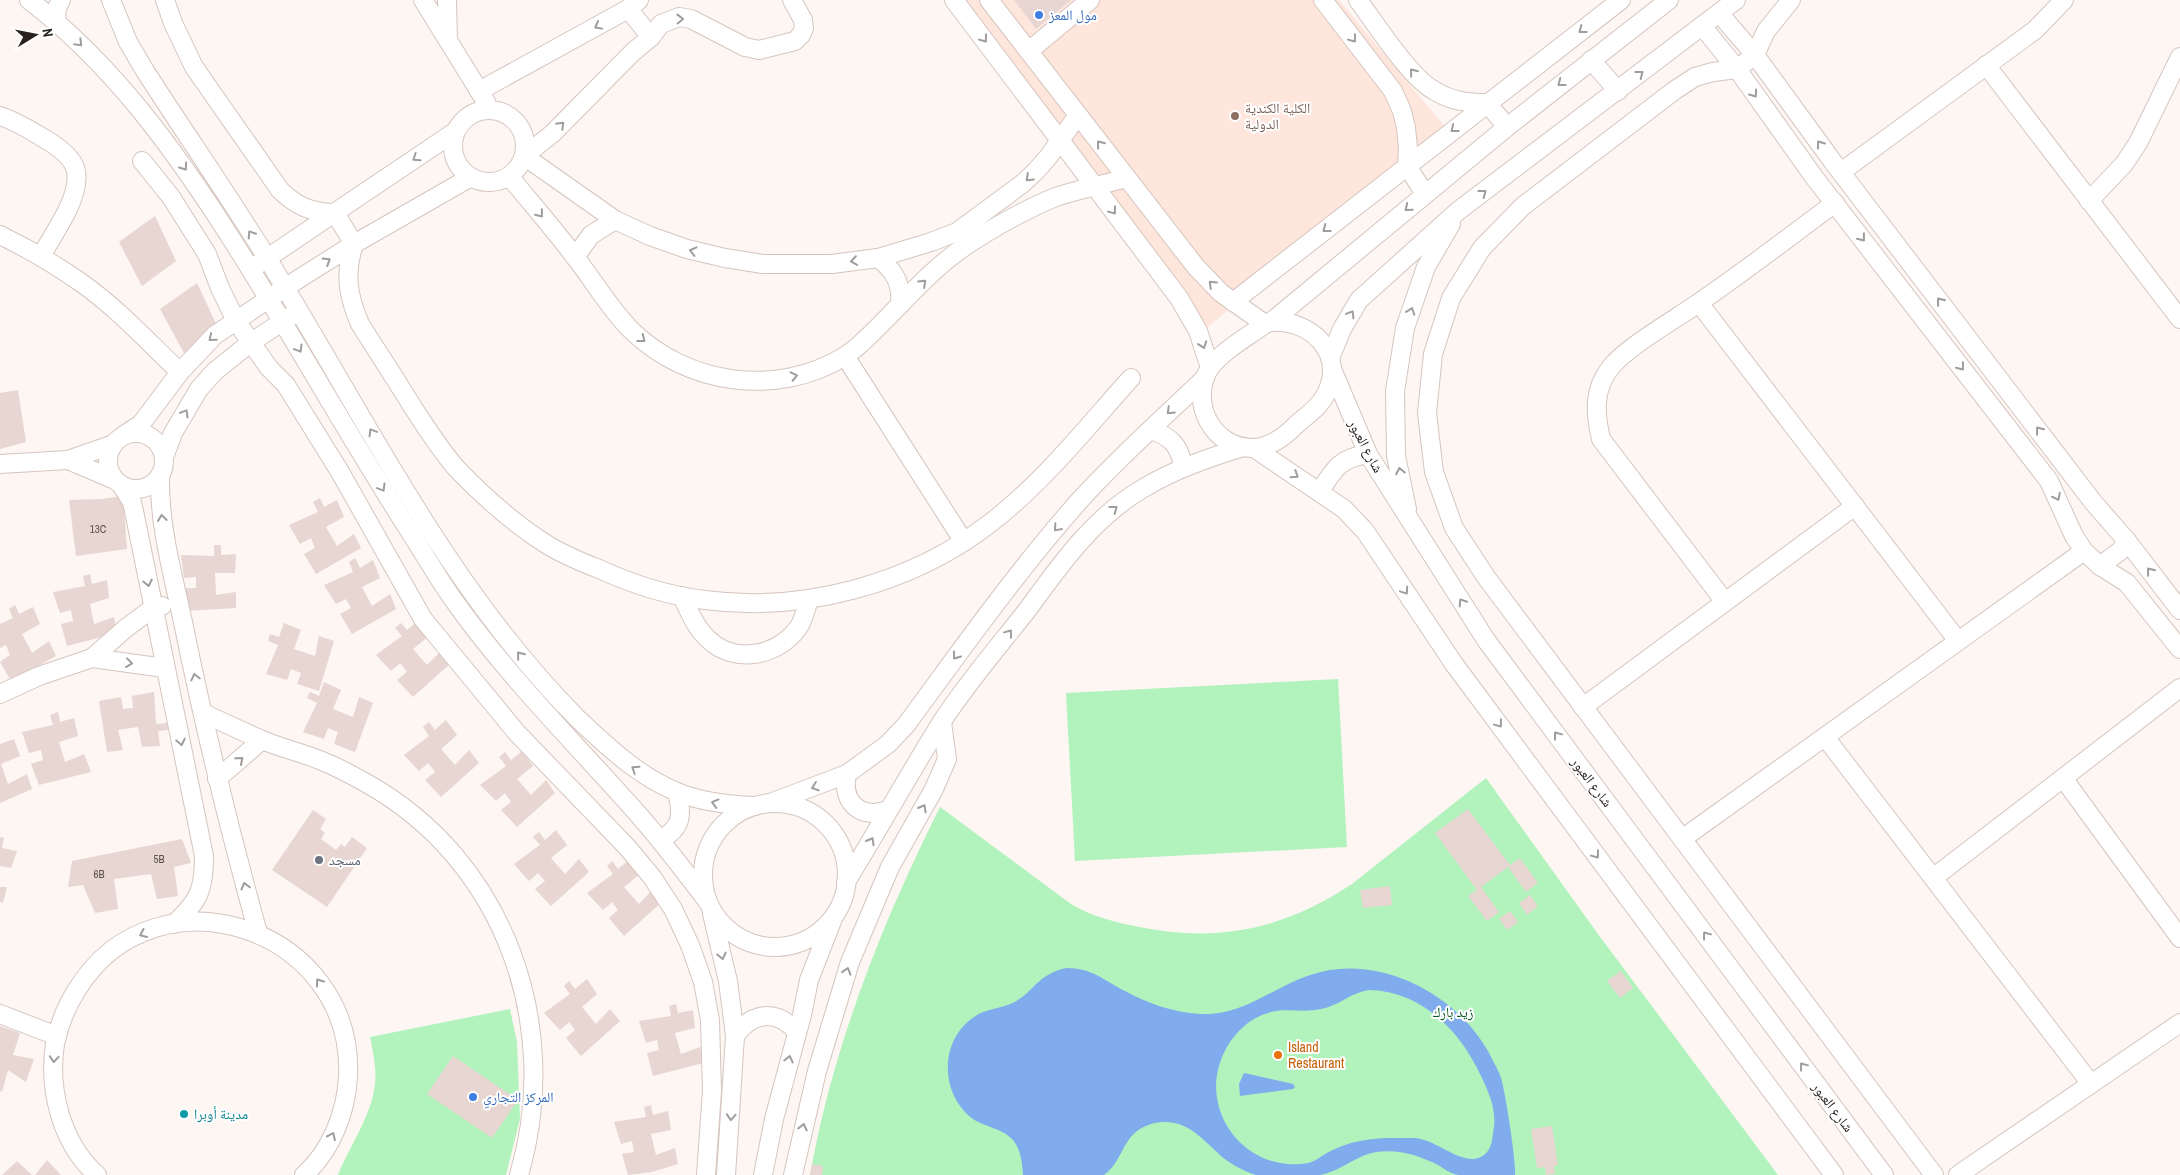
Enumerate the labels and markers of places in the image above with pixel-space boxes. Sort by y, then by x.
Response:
place label: مول المعز [1048,6,1097,24]
marker: مول المعز [1033,9,1045,21]
place label: الكلية الكندية الدولية [1245,99,1310,133]
marker: الكلية الكندية الدولية [1229,110,1241,122]
place label: مسجد [329,851,361,869]
marker: مسجد [313,854,325,866]
place label: Island Restaurant [1288,1038,1344,1072]
marker: Island Restaurant [1272,1049,1284,1061]
place label: المركز التجاري [483,1088,554,1109]
marker: المركز التجاري [467,1091,479,1103]
place label: مدينة أوبرا [194,1105,248,1123]
marker: مدينة أوبرا [178,1108,190,1120]

